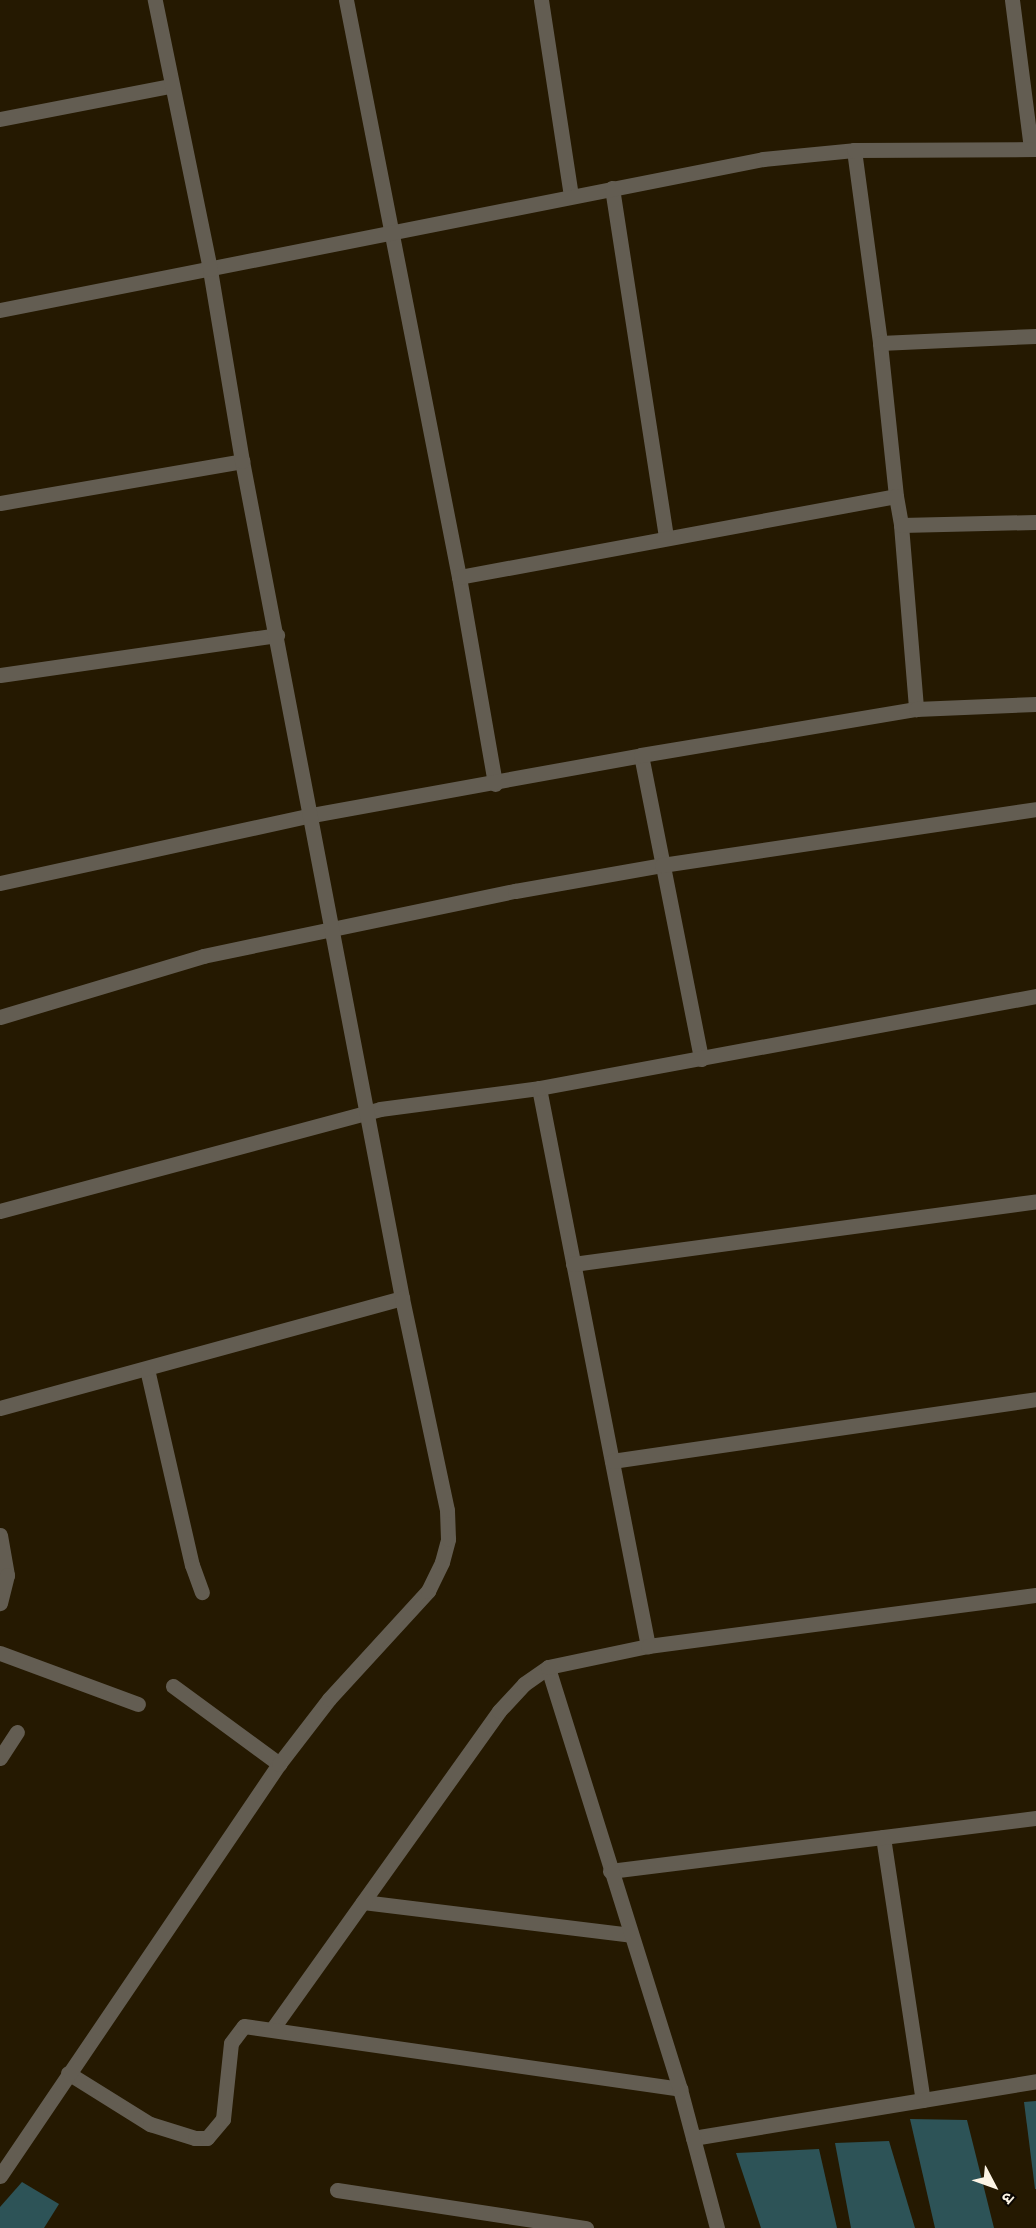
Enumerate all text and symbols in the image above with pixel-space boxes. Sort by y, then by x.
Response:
north arrow [964,2156,1024,2216]
text: उ [998,2188,1018,2208]

